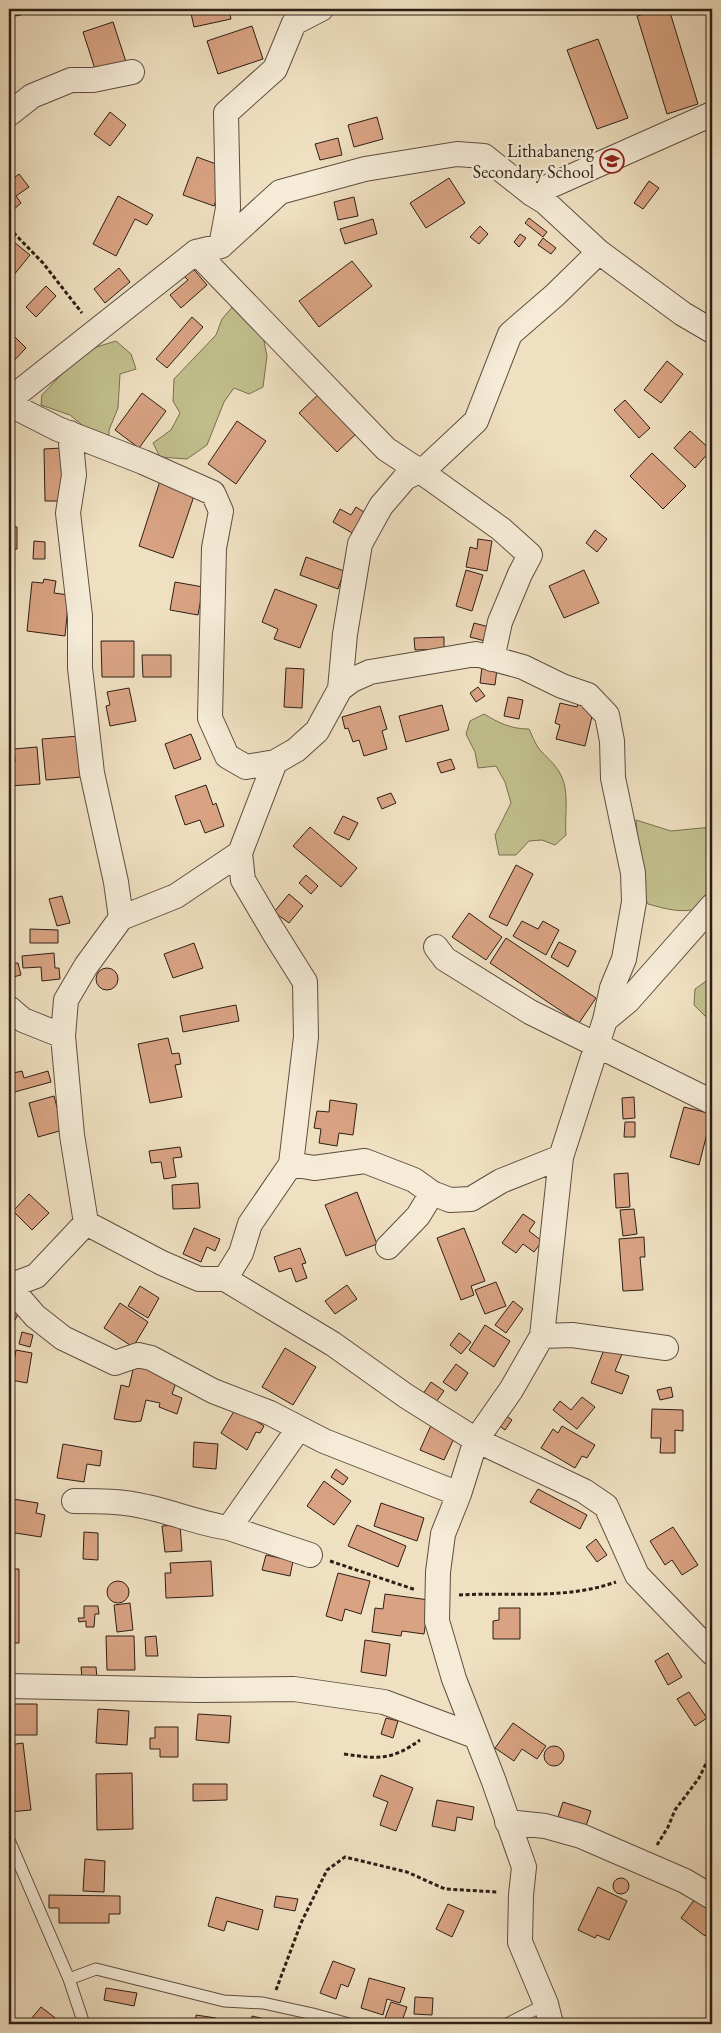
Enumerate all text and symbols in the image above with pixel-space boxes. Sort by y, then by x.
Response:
place label: Lithabaneng Secondary School [473,139,594,183]
school or university icon: Lithabaneng Secondary School [599,148,625,174]

